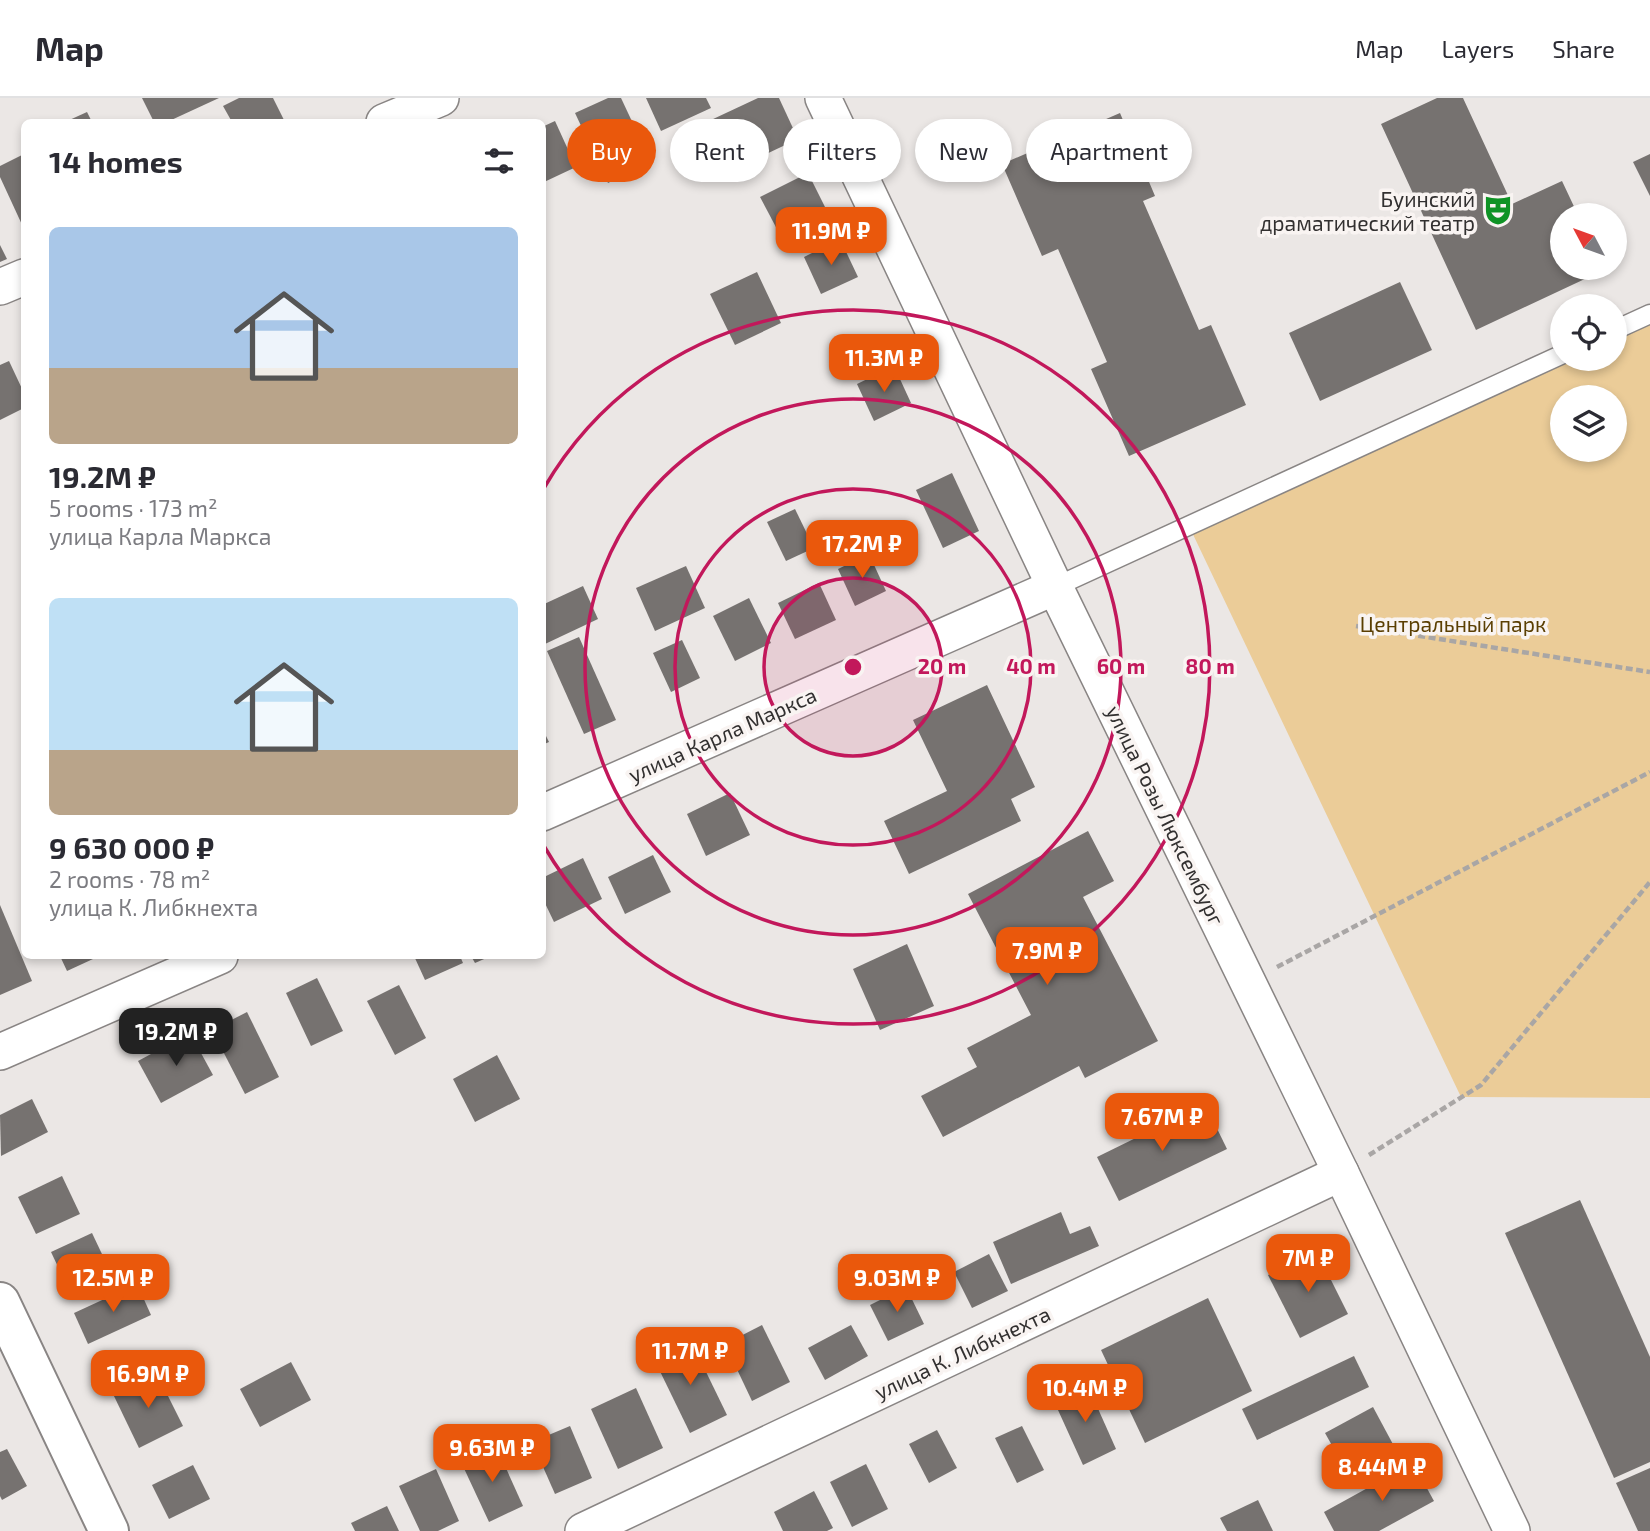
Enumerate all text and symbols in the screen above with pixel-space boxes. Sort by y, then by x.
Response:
text: Map [35,28,104,68]
text: Map [1355,34,1403,63]
text: Layers [1441,34,1514,63]
text: Share [1552,34,1615,63]
chip: Buy [567,119,656,182]
chip: Rent [670,119,769,182]
chip: Filters [783,119,901,182]
chip: New [915,119,1012,182]
chip: Apartment [1026,119,1192,182]
icon: filters [480,142,518,180]
text: 14 homes [49,143,183,179]
place label: Буинский драматический театр [1260,186,1475,235]
theatre icon: Буинский драматический театр [1481,193,1515,227]
north arrow [1550,203,1628,280]
map controls [1550,203,1627,462]
pin: 11.9M ₽ [766,208,896,267]
text: 11.9M ₽ [792,216,870,244]
icon: home [221,273,347,399]
button: locate [1550,294,1627,371]
pin: 11.3M ₽ [819,334,949,394]
text: 11.3M ₽ [845,343,923,371]
button: layers [1550,385,1627,462]
text: 19.2M ₽ [49,458,156,494]
text: 5 rooms · 173 m² [49,494,218,522]
pin: 17.2M ₽ [797,520,927,580]
text: улица Карла Маркса [49,522,272,550]
text: 17.2M ₽ [822,529,902,557]
park label: Центральный парк [1360,611,1546,636]
icon: home [221,644,347,770]
text: 20 m [918,653,966,678]
text: 40 m [1006,653,1056,678]
text: 60 m [1097,653,1145,678]
text: 80 m [1185,653,1235,678]
centre of rings [841,655,865,679]
street label: улица Карла Маркса [624,681,820,788]
street label: улица Розы Люксембург [1101,701,1230,930]
text: 9 630 000 ₽ [49,829,214,865]
text: 2 rooms · 78 m² [49,865,210,893]
text: улица К. Либкнехта [49,893,258,921]
pin: 7.9M ₽ [990,928,1104,987]
text: 7.9M ₽ [1012,936,1082,964]
pin: 19.2M ₽ [111,1009,241,1068]
text: 19.2M ₽ [135,1017,217,1045]
pin: 7.67M ₽ [1097,1094,1227,1153]
text: 7.67M ₽ [1121,1102,1203,1130]
pin: 7M ₽ [1267,1234,1349,1294]
text: 7M ₽ [1282,1243,1334,1271]
pin: 12.5M ₽ [48,1254,178,1314]
pin: 9.03M ₽ [832,1254,962,1314]
text: 12.5M ₽ [72,1263,154,1291]
text: 9.03M ₽ [854,1263,940,1291]
street label: улица К. Либкнехта [870,1300,1054,1405]
pin: 11.7M ₽ [625,1328,755,1387]
text: 11.7M ₽ [652,1336,728,1364]
pin: 16.9M ₽ [83,1350,213,1410]
text: 16.9M ₽ [107,1359,189,1387]
pin: 10.4M ₽ [1020,1364,1150,1424]
text: 10.4M ₽ [1043,1373,1127,1401]
pin: 9.63M ₽ [427,1424,557,1484]
text: 9.63M ₽ [449,1433,535,1461]
pin: 8.44M ₽ [1317,1444,1447,1503]
text: 8.44M ₽ [1338,1452,1426,1480]

